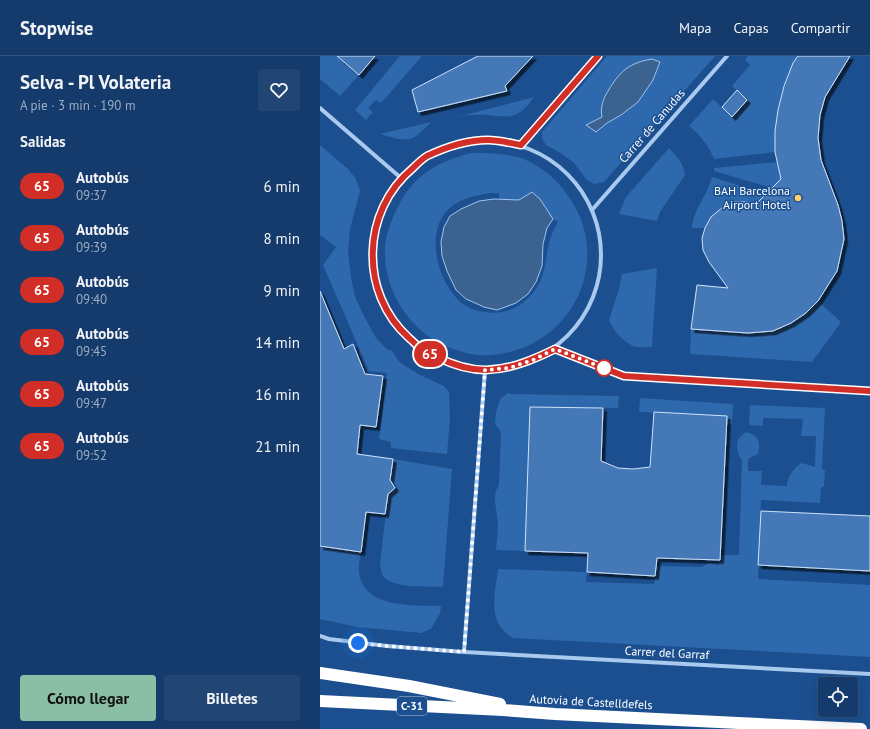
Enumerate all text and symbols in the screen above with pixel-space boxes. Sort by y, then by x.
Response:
text: Stopwise [20,16,93,40]
text: Mapa [679,19,712,37]
text: Capas [734,19,769,37]
text: Compartir [791,19,850,37]
button: heart [258,69,300,111]
text: Selva - Pl Volateria [20,70,171,94]
street label: Carrer de Canudas [615,86,688,166]
text: A pie · 3 min · 190 m [20,97,135,114]
text: Salidas [20,132,66,151]
text: Autobús [76,168,129,187]
text: 65 [34,177,50,195]
text: 6 min [263,177,300,196]
place label: BAH Barcelona Airport Hotel [714,183,790,212]
text: 09:37 [76,187,107,204]
marker: BAH Barcelona Airport Hotel [793,193,803,203]
text: Autobús [76,220,129,239]
text: 65 [34,229,50,247]
text: 8 min [263,229,300,248]
text: 09:39 [76,239,107,256]
text: Autobús [76,272,129,291]
text: 65 [34,281,50,299]
text: 9 min [263,281,300,300]
text: 09:40 [76,291,107,308]
text: Autobús [76,324,129,343]
text: 65 [34,333,50,351]
text: 14 min [255,333,300,352]
line badge: 65 [412,341,448,367]
text: 09:45 [76,343,107,360]
text: 65 [422,345,438,363]
unlabelled marker [595,359,613,377]
text: Autobús [76,376,129,395]
text: 65 [34,385,50,403]
text: 16 min [255,385,300,404]
text: 09:47 [76,395,107,412]
text: Autobús [76,428,129,447]
text: 65 [34,437,50,455]
text: 21 min [255,437,300,456]
text: 09:52 [76,447,107,464]
your location [348,633,368,653]
street label: Carrer del Garraf [624,643,711,662]
button: Cómo llegar [20,675,156,721]
button: Billetes [164,675,300,721]
map controls [818,677,858,717]
button: locate [818,677,858,717]
street label: Autovia de Castelldefels [529,691,653,712]
road number: C-31 [397,697,427,715]

